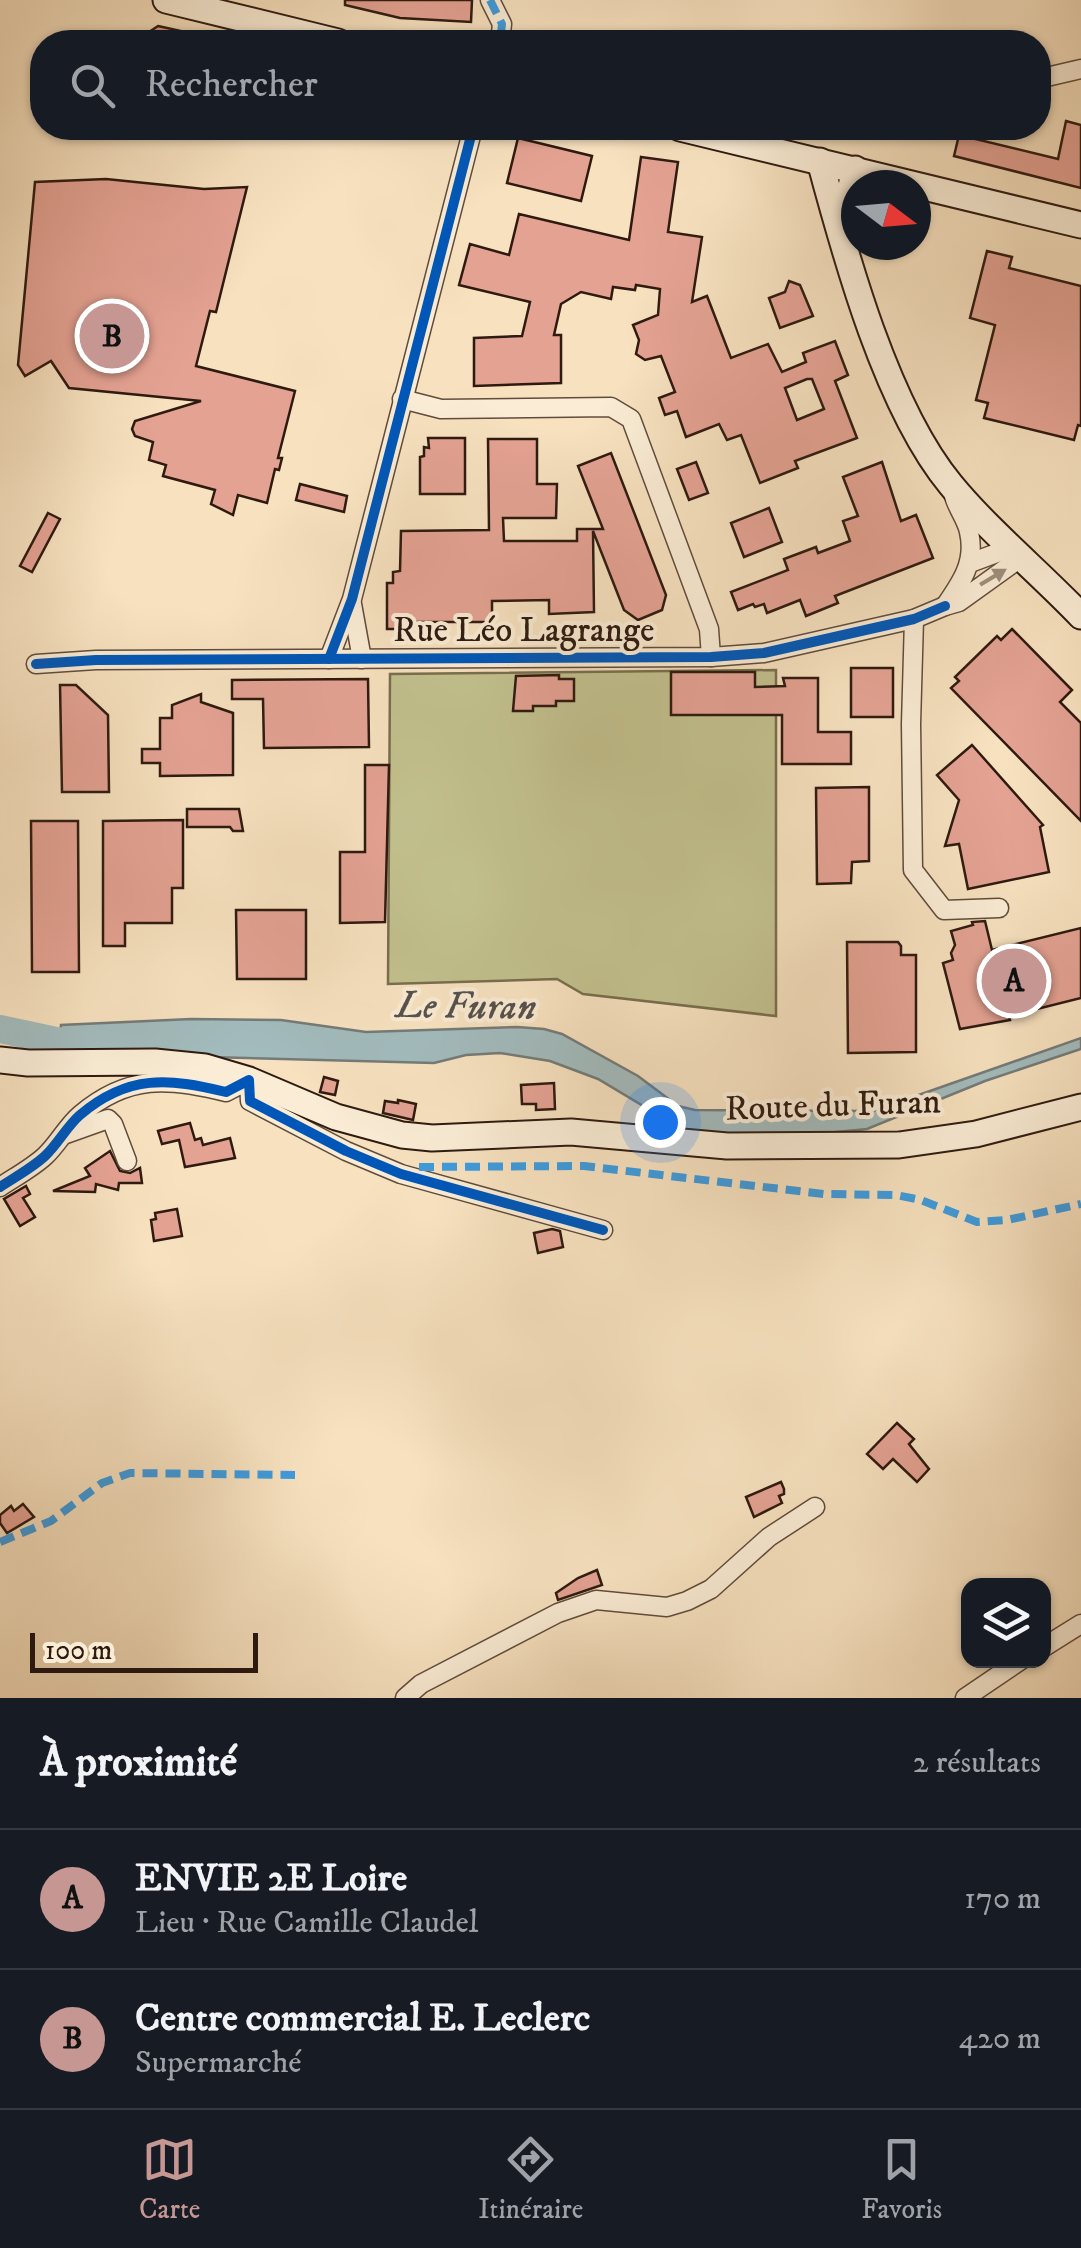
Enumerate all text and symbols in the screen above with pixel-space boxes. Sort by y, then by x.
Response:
search box [30,30,1051,140]
icon: search [65,58,120,113]
text: Rechercher [145,61,318,109]
north arrow [841,170,931,260]
pin: B [80,298,144,374]
one-way arrow [979,569,1007,586]
street label: Rue Léo Lagrange [393,609,655,653]
pin: A [982,944,1046,1018]
water label: Le Furan [393,982,537,1032]
street label: Route du Furan [724,1080,942,1132]
your location [635,1097,686,1148]
map controls [961,1578,1051,1668]
button: layers [961,1578,1051,1668]
scale bar [30,1628,258,1672]
text: 100 m [45,1633,112,1668]
text: À proximité [40,1737,237,1789]
text: 2 résultats [913,1743,1041,1783]
text: ENVIE 2E Loire [135,1855,407,1903]
text: A [62,1879,83,1919]
text: 170 m [964,1879,1041,1919]
text: Lieu · Rue Camille Claudel [135,1903,478,1943]
text: Centre commercial E. Leclerc [135,1995,590,2043]
text: B [62,2019,83,2059]
text: 420 m [959,2019,1041,2059]
text: Supermarché [135,2043,302,2083]
tab: Carte [139,2132,200,2227]
tab: Itinéraire [478,2132,583,2227]
tab: Favoris [861,2132,942,2227]

